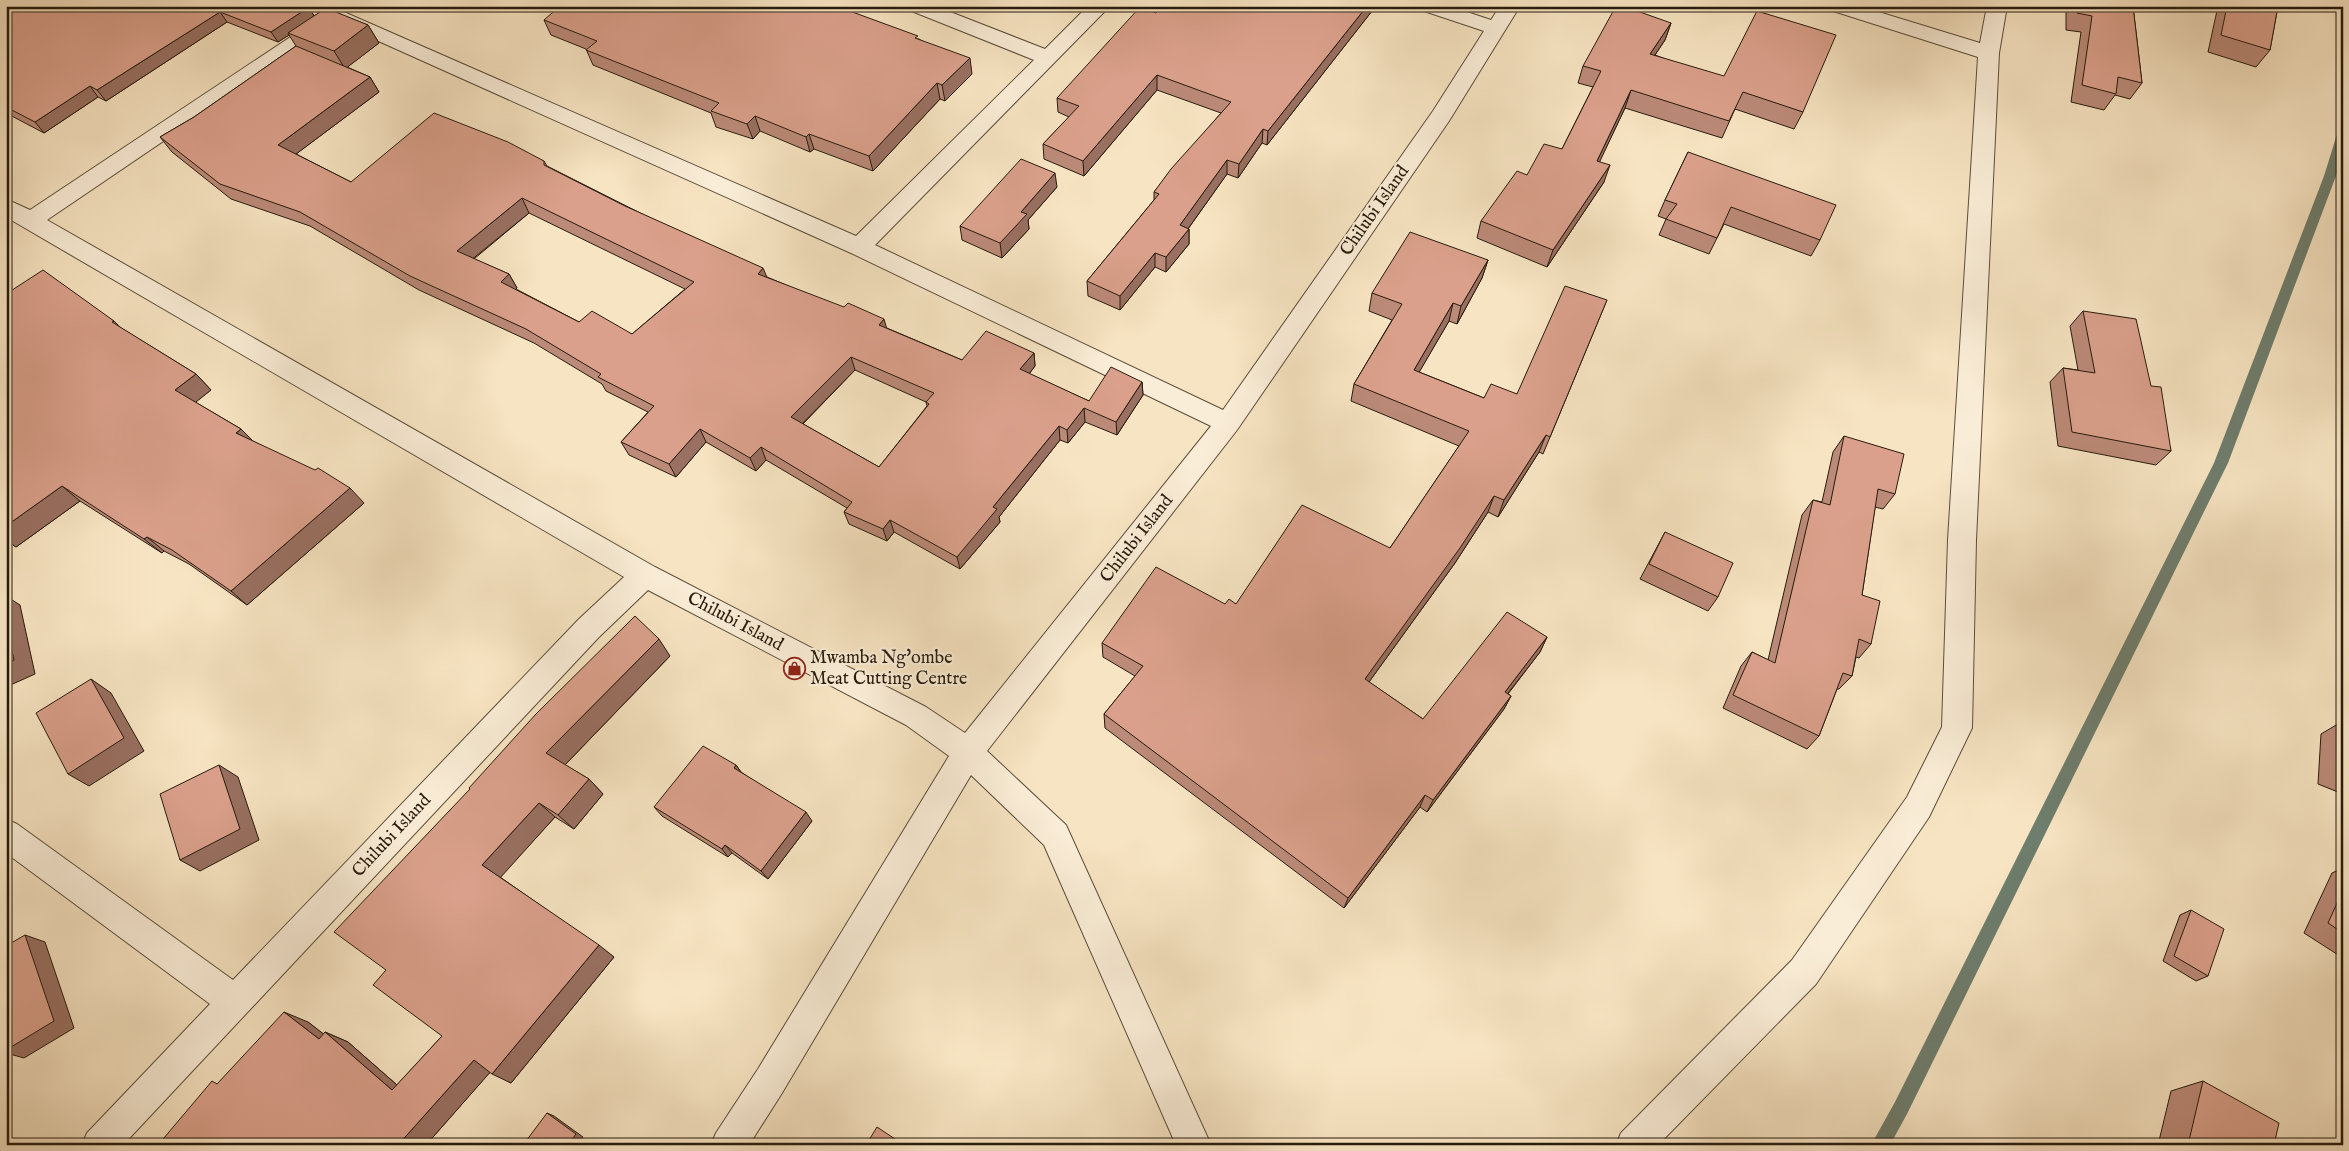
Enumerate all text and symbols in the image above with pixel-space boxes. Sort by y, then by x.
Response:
street label: Chilubi Island [1335,161,1415,261]
street label: Chilubi Island [1095,490,1179,588]
street label: Chilubi Island [683,587,787,657]
place label: Mwamba Ng'ombe Meat Cutting Centre [810,647,967,691]
shop icon: Mwamba Ng'ombe Meat Cutting Centre [782,656,806,680]
street label: Chilubi Island [348,789,437,882]

